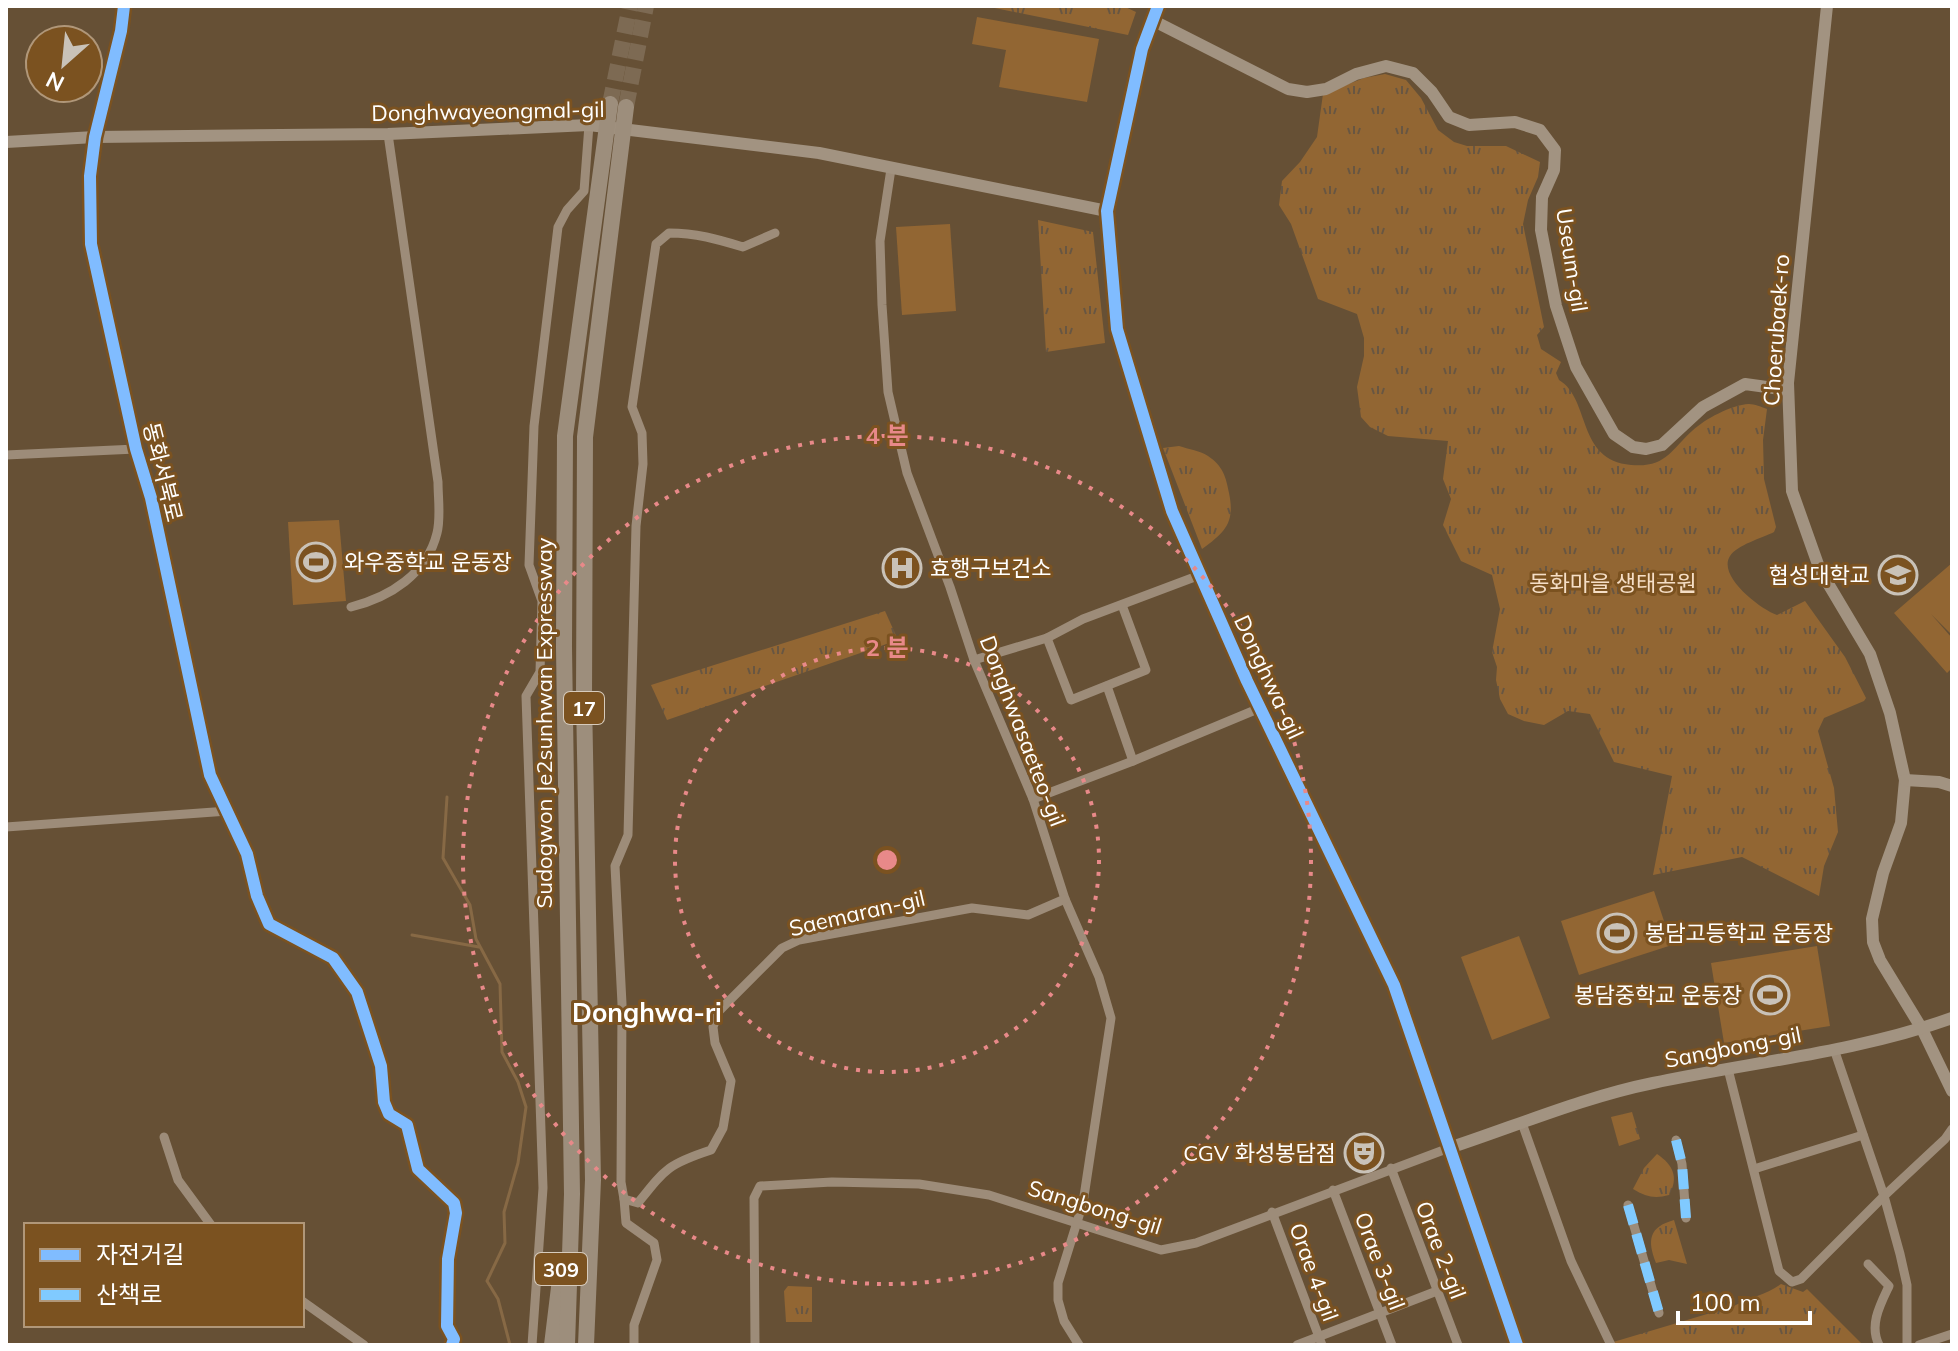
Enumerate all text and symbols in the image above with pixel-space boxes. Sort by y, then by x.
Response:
north arrow [24,24,104,104]
text: N [41,66,69,98]
street label: Donghwayeongmal-gil [371,95,605,127]
street label: Useum-gil [1550,206,1594,314]
street label: Choerubaek-ro [1757,253,1795,407]
street label: 동화서북로 [137,420,189,524]
text: 4 분 [865,420,909,450]
street label: Sudogwon Je2sunhwan Expressway [530,537,558,909]
sports icon: 와우중학교 운동장 [295,541,337,583]
hospital icon: 효행구보건소 [881,547,923,589]
place label: 와우중학교 운동장 [344,548,512,576]
place label: 효행구보건소 [930,554,1051,582]
school or university icon: 협성대학교 [1877,554,1919,596]
place label: 협성대학교 [1769,561,1870,589]
park label: 동화마을 생태공원 [1529,569,1697,597]
street label: Donghwa-gil [1228,611,1310,743]
text: 2 분 [865,632,909,662]
street label: Donghwasaeteo-gil [974,632,1072,830]
road number: 17 [564,692,604,724]
centre of rings [873,846,901,874]
street label: Saemaran-gil [786,884,928,942]
sports icon: 봉담고등학교 운동장 [1596,912,1638,954]
place label: 봉담고등학교 운동장 [1645,919,1833,947]
sports icon: 봉담중학교 운동장 [1749,974,1791,1016]
place label: 봉담중학교 운동장 [1574,981,1742,1009]
district label: Donghwa-ri [572,996,722,1029]
street label: Sangbong-gil [1662,1020,1804,1074]
theatre icon: CGV 화성봉담점 [1343,1132,1385,1174]
place label: CGV 화성봉담점 [1183,1139,1336,1167]
street label: Sangbong-gil [1025,1173,1165,1241]
street label: Orae 2-gil [1410,1197,1472,1303]
street label: Orae 3-gil [1349,1208,1411,1314]
street label: Orae 4-gil [1283,1219,1345,1325]
legend [24,1223,304,1327]
text: 자전거길 [96,1239,184,1269]
road number: 309 [535,1253,587,1285]
scale bar [1678,1275,1810,1325]
text: 산책로 [96,1279,162,1309]
text: 100 m [1690,1287,1761,1317]

